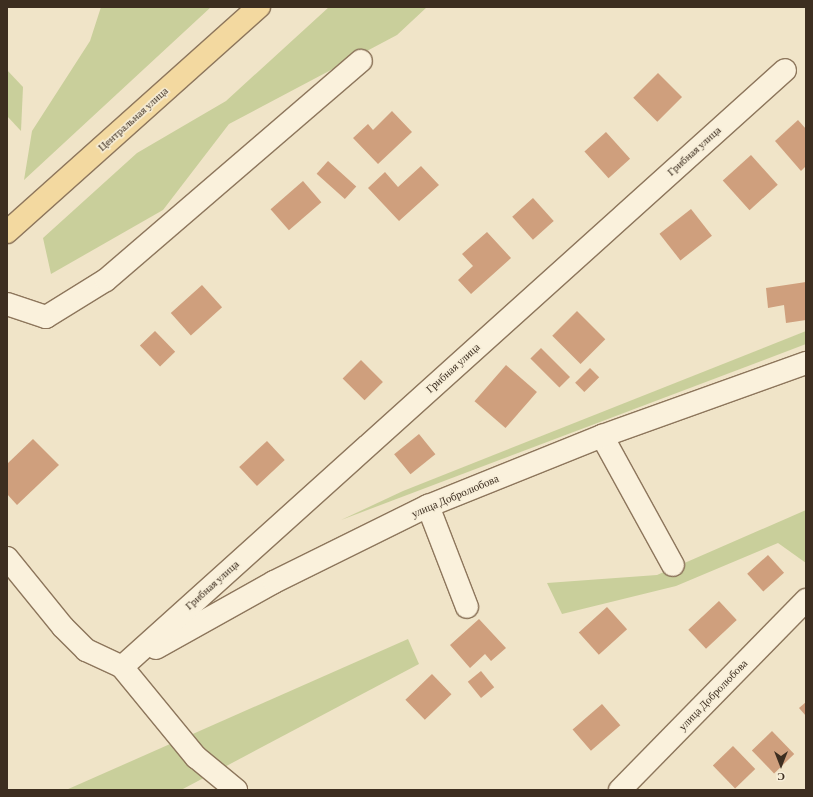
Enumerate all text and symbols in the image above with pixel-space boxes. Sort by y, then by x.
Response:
street label: Центральная улица [95,84,171,154]
street label: Грибная улица [664,123,724,179]
street label: Грибная улица [423,340,483,396]
street label: улица Добролюбова [409,472,501,520]
street label: Грибная улица [182,557,242,613]
street label: улица Добролюбова [676,657,750,733]
north arrow [761,745,801,785]
text: С [777,771,785,783]

